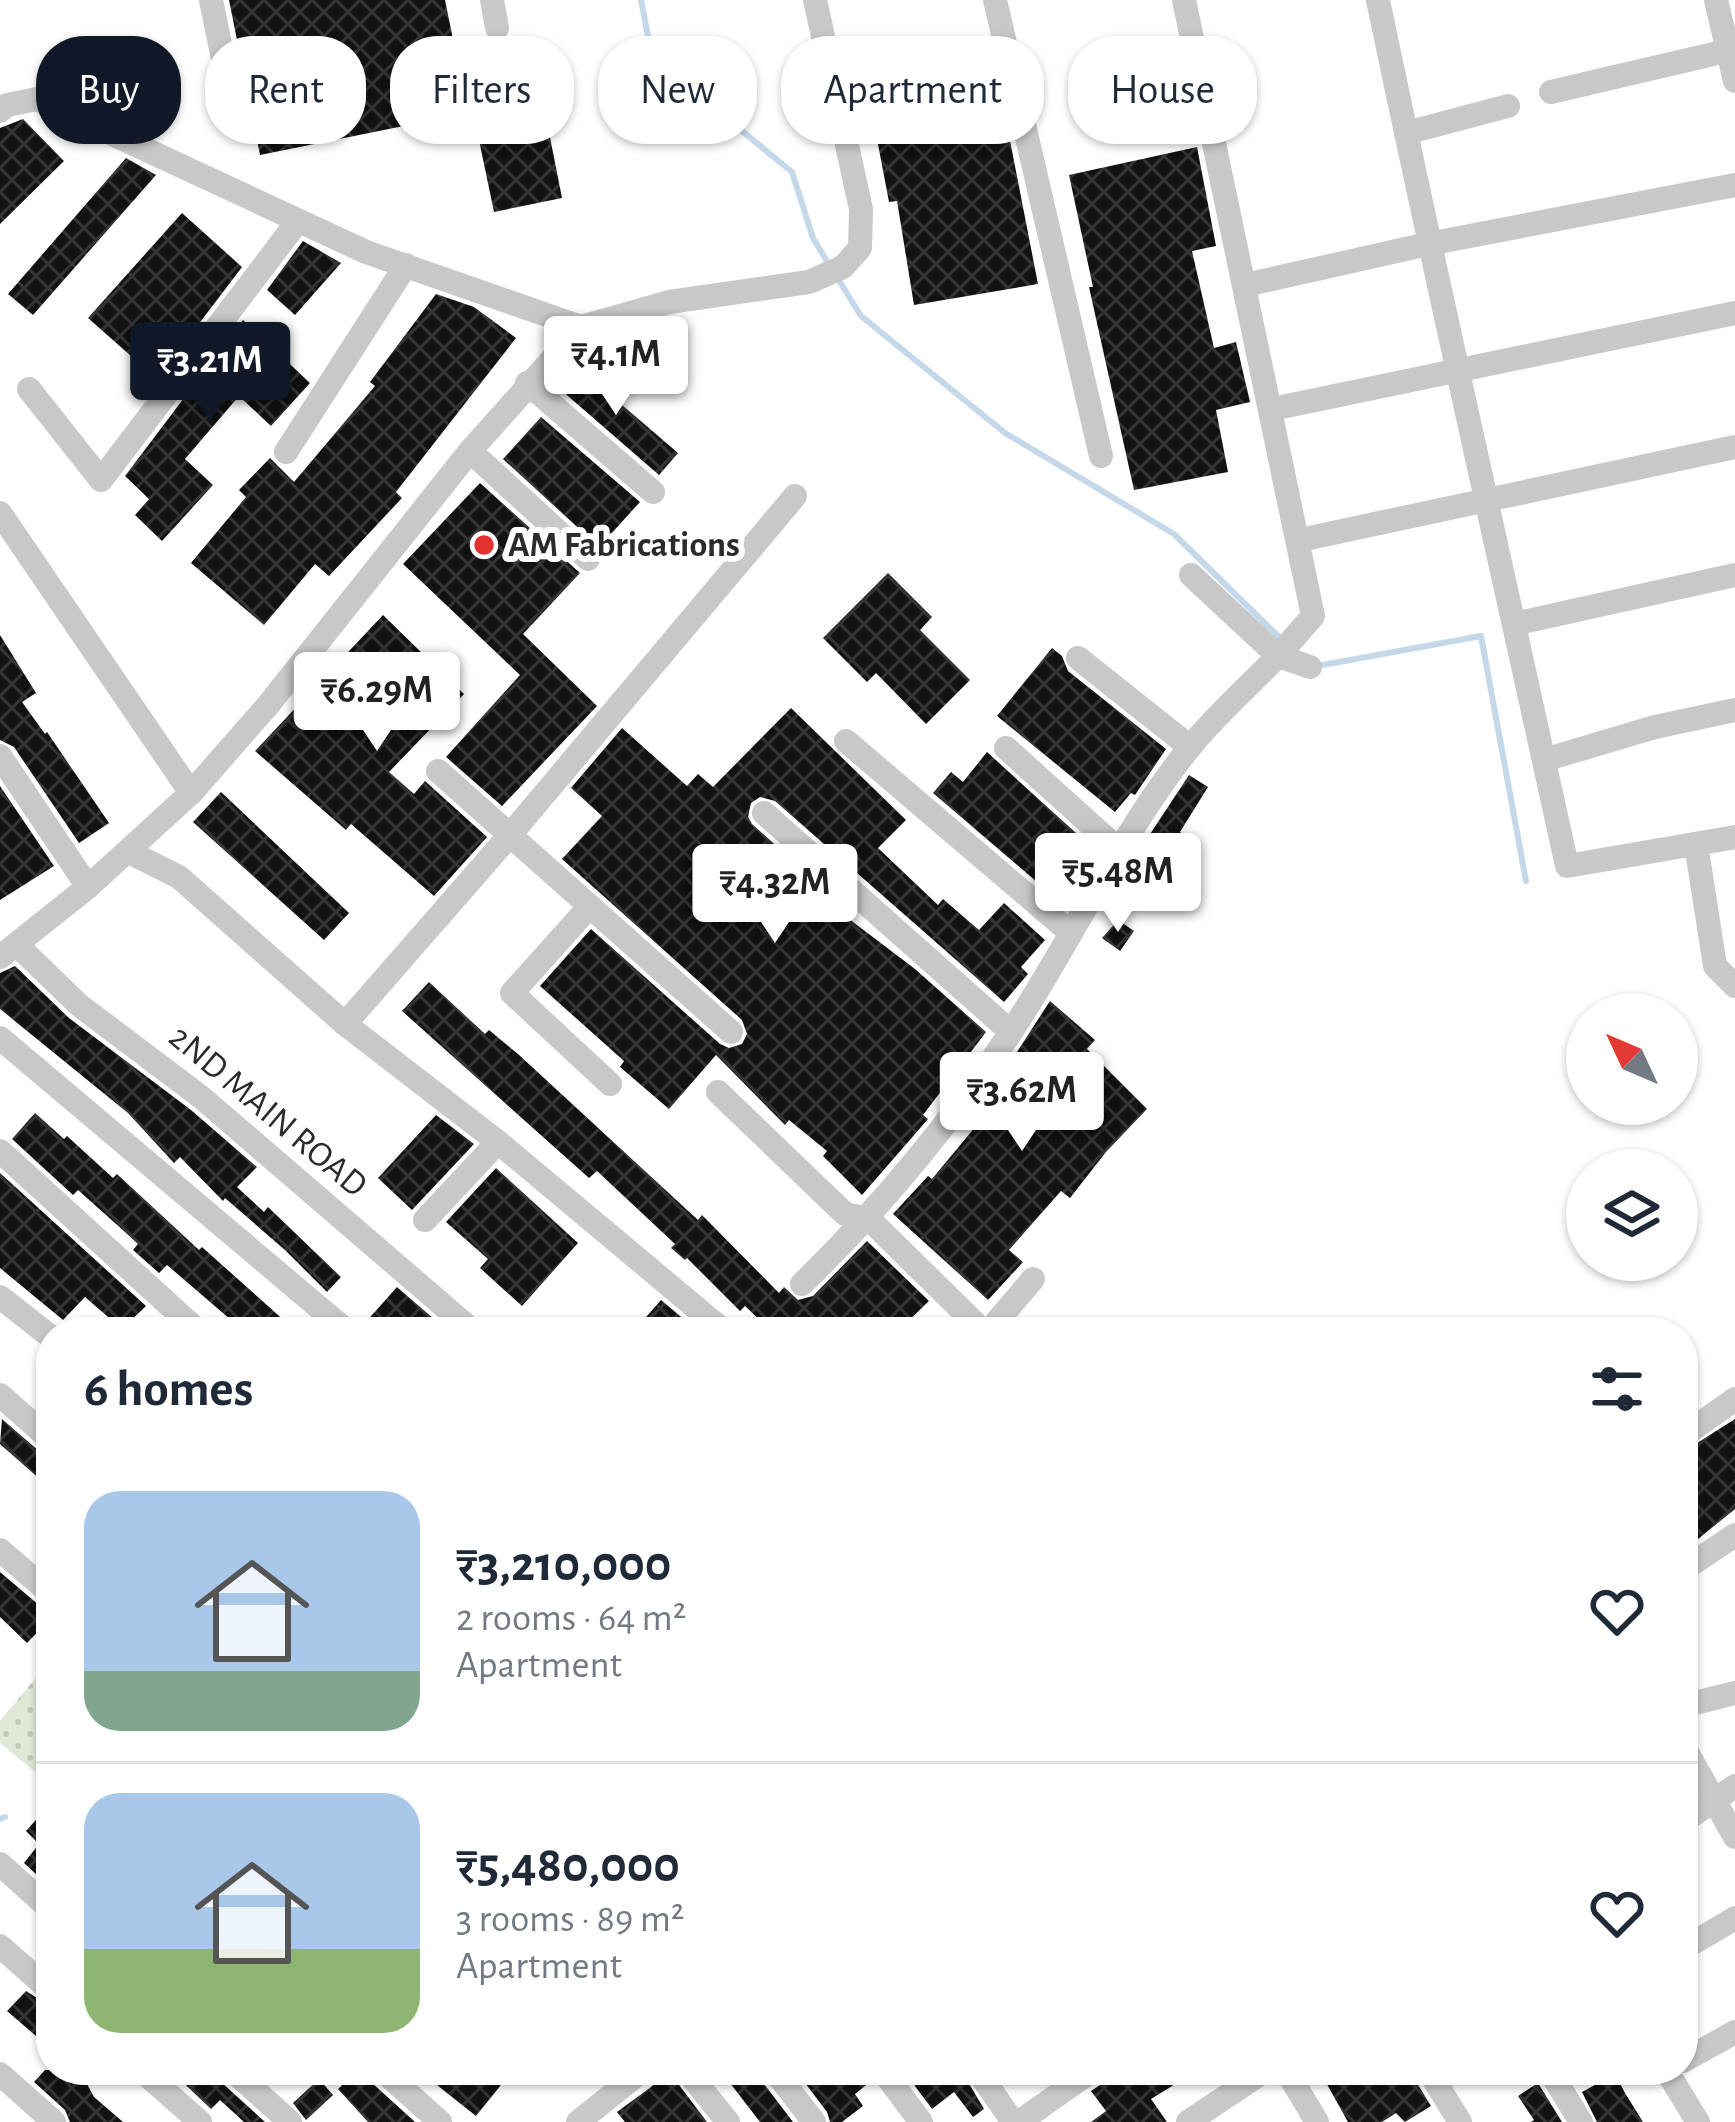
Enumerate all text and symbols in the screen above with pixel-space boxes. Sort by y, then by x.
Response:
chip: Buy [36,36,181,144]
chip: Rent [205,36,366,144]
chip: Filters [390,36,574,144]
chip: New [598,36,757,144]
chip: Apartment [781,36,1044,144]
chip: House [1068,36,1257,144]
pin: ₹4.1M [532,316,700,418]
pin: ₹3.21M [112,322,308,424]
text: ₹4.1M [571,335,661,374]
text: ₹3.21M [157,341,263,380]
place label: AM Fabrications [508,527,740,563]
marker: AM Fabrications [471,532,497,558]
pin: ₹6.29M [279,652,475,754]
text: ₹6.29M [321,671,433,710]
pin: ₹5.48M [1020,833,1216,935]
pin: ₹4.32M [677,844,873,946]
text: ₹5.48M [1062,852,1174,891]
text: ₹4.32M [719,863,831,902]
north arrow [1566,993,1698,1125]
map controls [1566,993,1698,1281]
street label: 2ND MAIN ROAD [162,1018,374,1204]
pin: ₹3.62M [924,1052,1120,1154]
text: ₹3.62M [967,1071,1077,1110]
button: layers [1566,1149,1698,1281]
icon: filters [1584,1356,1650,1422]
text: 6 homes [84,1364,253,1415]
icon: home [180,1539,324,1683]
text: ₹3,210,000 [456,1539,671,1590]
icon: heart [1584,1578,1650,1644]
text: 2 rooms · 64 m² [456,1599,686,1638]
text: Apartment [456,1646,622,1685]
text: ₹5,480,000 [456,1840,680,1891]
icon: home [180,1841,324,1985]
icon: heart [1584,1880,1650,1946]
text: 3 rooms · 89 m² [456,1900,684,1939]
text: Apartment [456,1947,622,1986]

